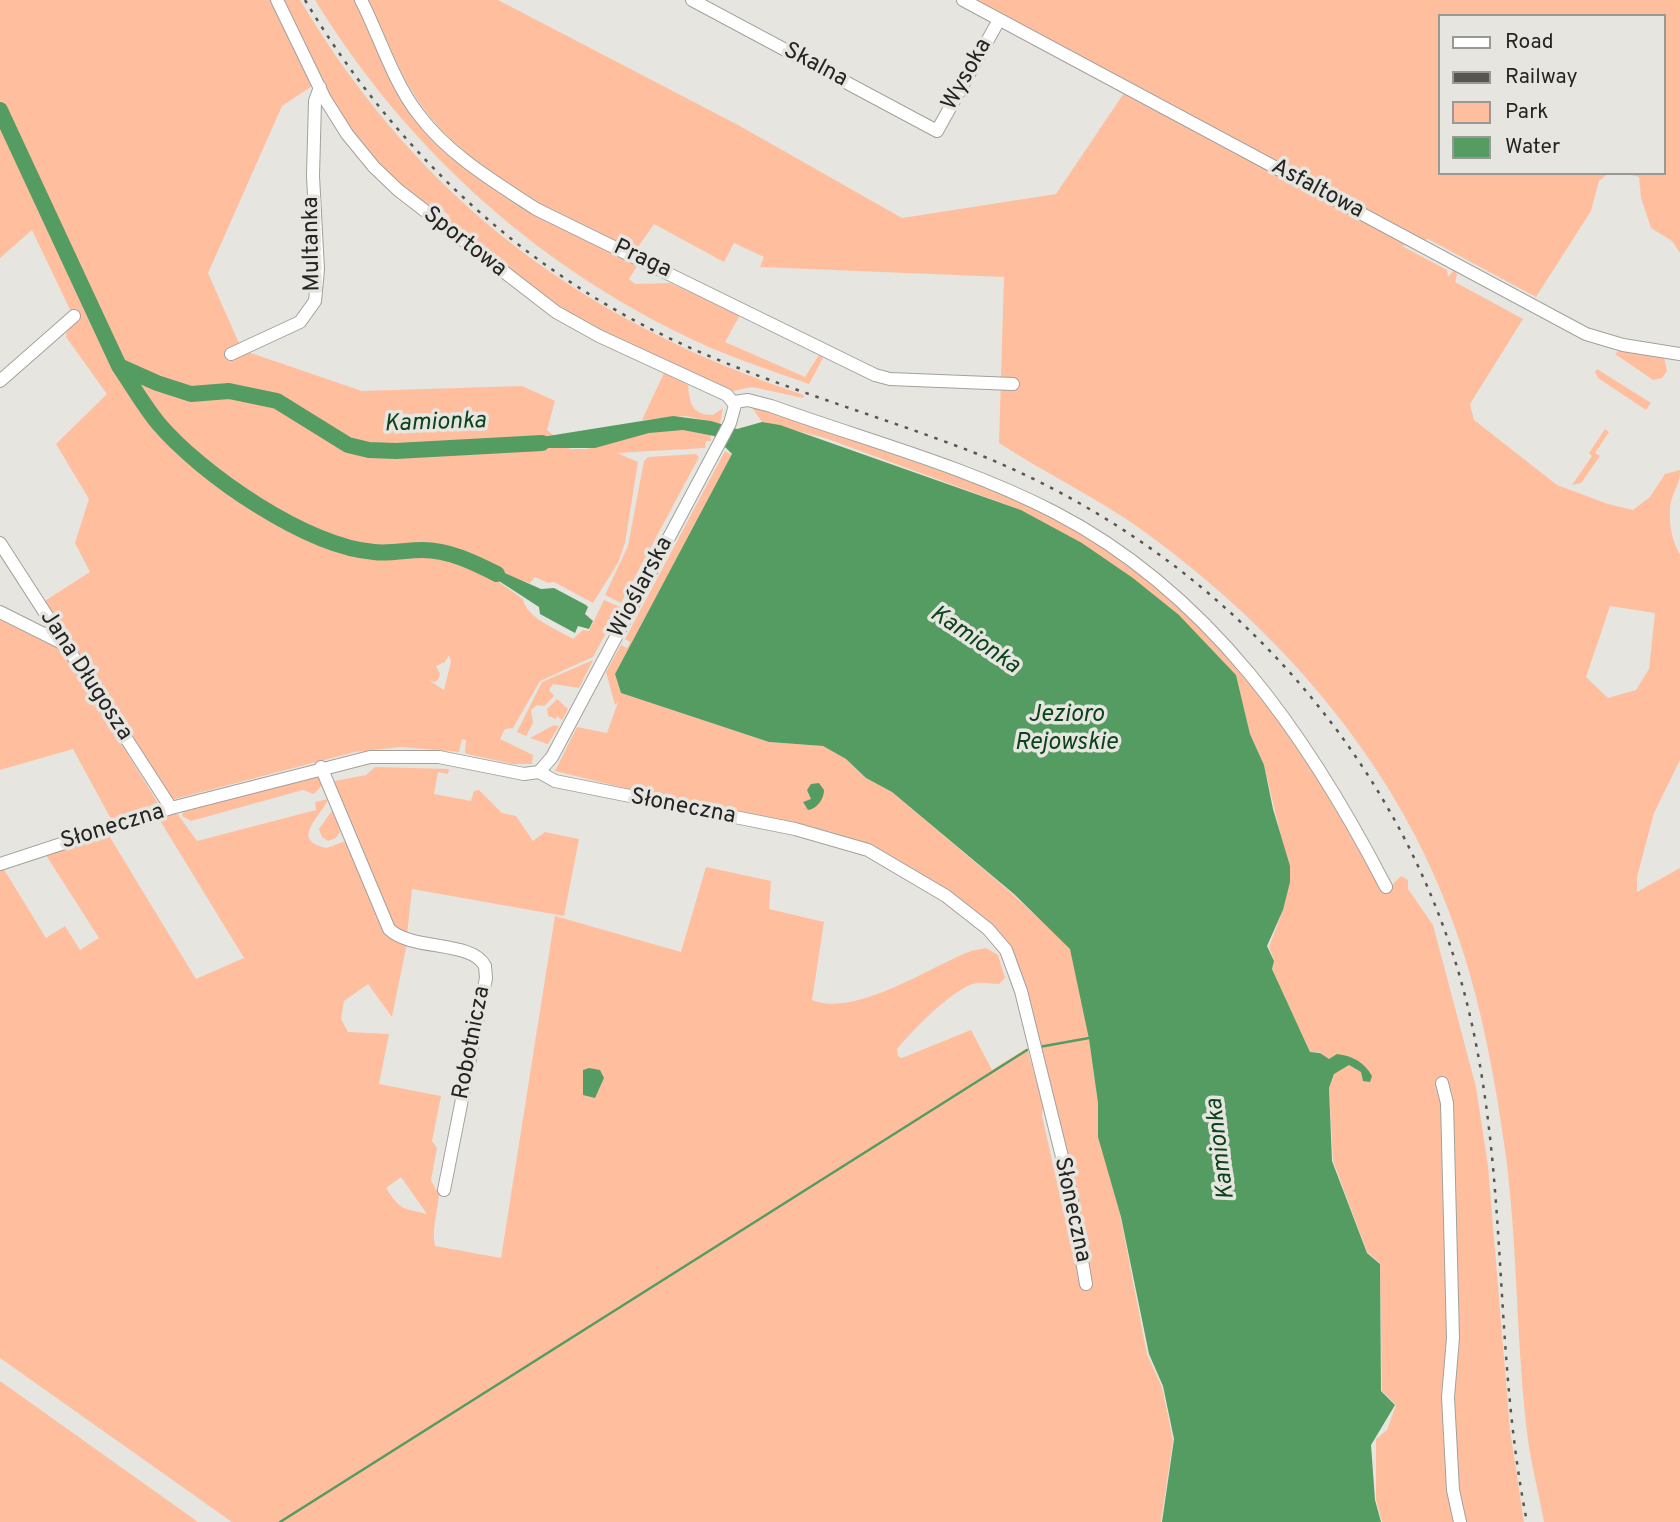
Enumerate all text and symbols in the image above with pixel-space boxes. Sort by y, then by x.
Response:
legend [1438,14,1666,175]
text: Road [1505,29,1554,56]
street label: Wysoka [937,34,999,116]
street label: Skalna [778,38,852,94]
text: Railway [1505,64,1578,91]
text: Park [1505,99,1548,126]
text: Water [1505,134,1560,161]
street label: Asfaltowa [1266,154,1368,226]
street label: Multanka [298,196,328,292]
street label: Sportowa [417,202,511,284]
street label: Praga [609,235,675,285]
water label: Kamionka [383,408,487,440]
street label: Wioślarska [604,533,680,643]
water label: Kamionka [924,601,1024,681]
street label: Jana Długosza [33,606,137,746]
water label: Jezioro Rejowskie [1014,702,1118,758]
street label: Słoneczna [628,784,738,832]
street label: Słoneczna [58,799,168,857]
street label: Robotnicza [448,984,498,1102]
water label: Kamionka [1201,1097,1243,1201]
street label: Słoneczna [1046,1155,1096,1265]

